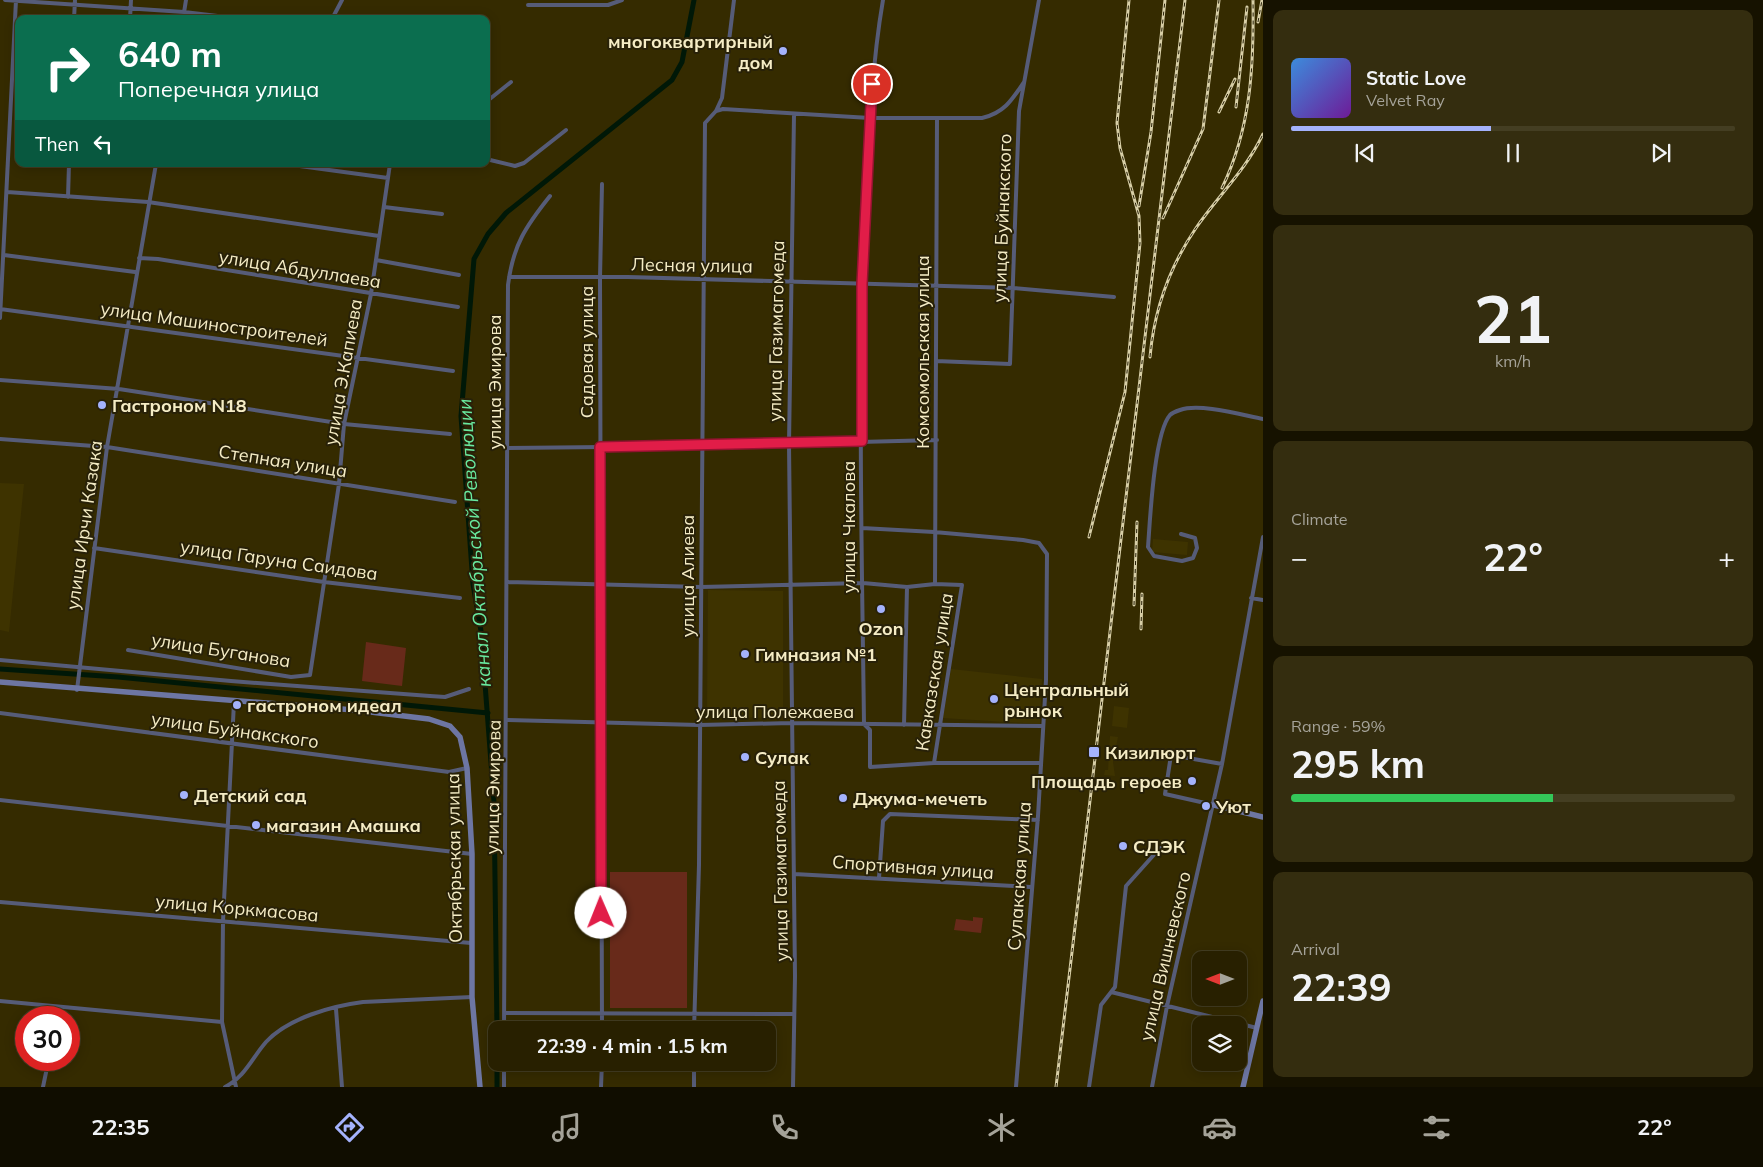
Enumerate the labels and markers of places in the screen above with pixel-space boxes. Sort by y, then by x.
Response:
place label: многоквартирный дом [608,30,773,74]
marker: многоквартирный дом [777,45,789,57]
pin [851,63,893,105]
place label: Гастроном N18 [112,394,247,417]
marker: Гастроном N18 [96,399,108,411]
marker: Ozon [875,603,887,615]
place label: Ozon [859,617,903,640]
place label: Гимназия №1 [755,643,877,666]
marker: Гимназия №1 [739,648,751,660]
place label: Центральный рынок [1004,678,1129,722]
marker: Центральный рынок [988,693,1000,705]
place label: гастроном идеал [247,694,402,717]
marker: гастроном идеал [231,699,243,711]
place label: Кизилюрт [1105,741,1195,764]
marker: Кизилюрт [1087,745,1101,759]
place label: Сулак [755,746,810,769]
marker: Сулак [739,751,751,763]
place label: Площадь героев [1031,770,1182,793]
marker: Площадь героев [1186,775,1198,787]
place label: Детский сад [194,784,307,807]
place label: Джума-мечеть [853,787,987,810]
marker: Детский сад [178,789,190,801]
marker: Джума-мечеть [837,792,849,804]
place label: Уют [1215,795,1251,818]
marker: Уют [1200,800,1212,812]
place label: магазин Амашка [266,814,421,837]
marker: магазин Амашка [250,819,262,831]
place label: СДЭК [1133,835,1186,858]
marker: СДЭК [1117,840,1129,852]

